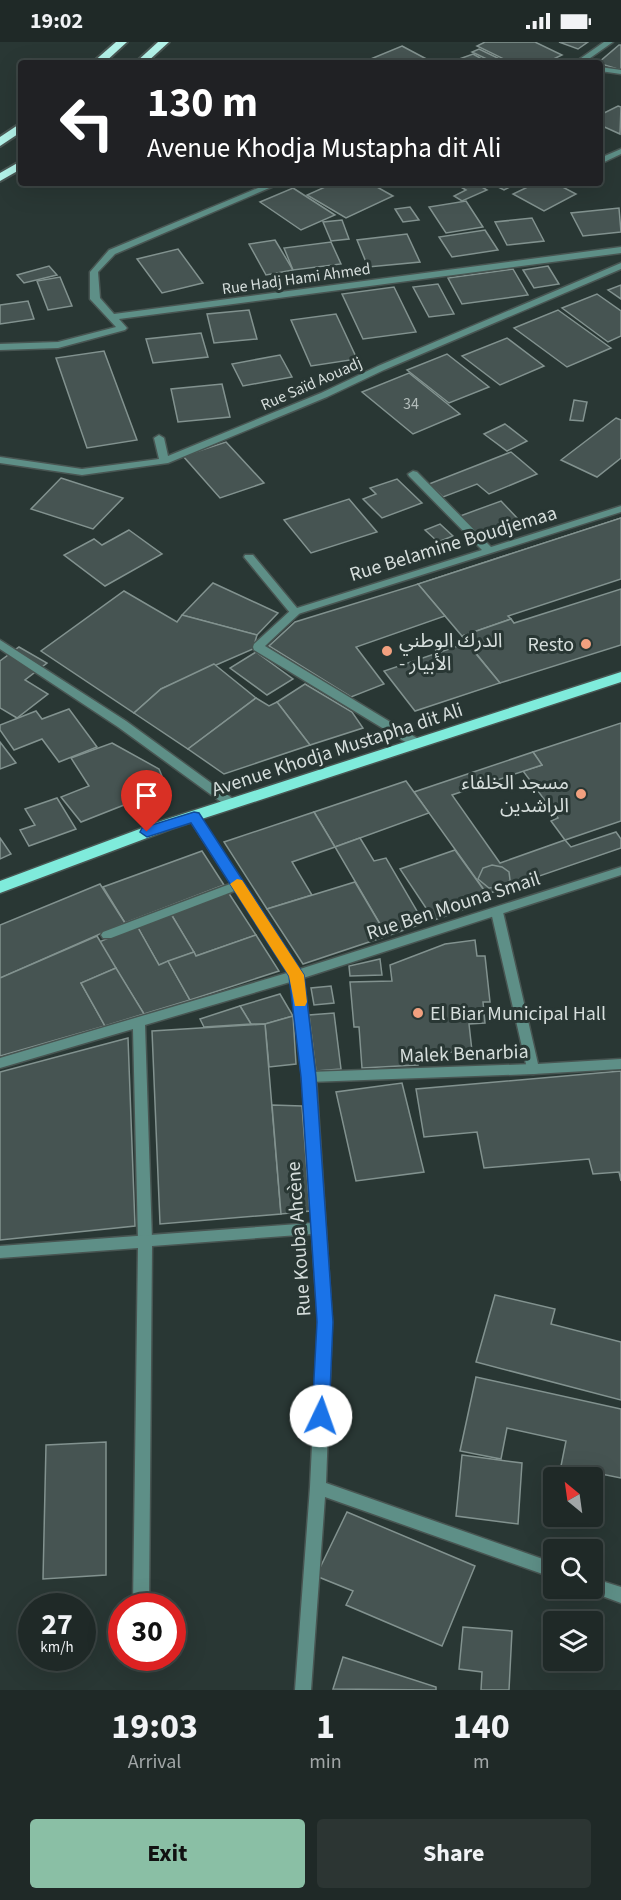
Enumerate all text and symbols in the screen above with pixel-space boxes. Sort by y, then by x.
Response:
text: 19:02 [30,5,83,37]
text: 130 m [147,73,258,133]
icon: left [48,84,126,162]
text: Avenue Khodja Mustapha dit Ali [147,129,502,168]
street label: Rue Hadj Hami Ahmed [220,258,372,300]
street label: Rue Saïd Aouadj [257,352,365,416]
house number: 34 [403,393,419,415]
street label: Rue Belamine Boudjemaa [346,499,560,589]
place label: الدرك الوطني - الأبيار [399,627,503,678]
place label: Resto [528,631,574,659]
marker: Resto [579,637,593,651]
marker: الدرك الوطني - الأبيار [380,644,394,658]
street label: Avenue Khodja Mustapha dit Ali [208,696,467,804]
place label: مسجد الخلفاء الراشدين [461,769,569,820]
pin [121,770,172,832]
icon: arrive [130,779,163,812]
marker: مسجد الخلفاء الراشدين [574,787,588,801]
street label: Rue Ben Mouna Smail [363,865,544,947]
place label: El Biar Municipal Hall [430,1000,606,1028]
marker: El Biar Municipal Hall [411,1006,425,1020]
street label: Malek Benarbia [399,1038,529,1070]
street label: Rue Kouba Ahcène [280,1160,318,1317]
position arrow [289,1384,353,1448]
north arrow [543,1467,603,1527]
map controls [543,1467,603,1671]
button: search [543,1539,603,1599]
speed limit sign: 30 [108,1593,186,1671]
text: 27 [41,1603,73,1646]
button: layers [543,1611,603,1671]
text: km/h [40,1637,74,1658]
text: 19:03 [111,1701,198,1752]
text: 1 [316,1701,335,1752]
text: 140 [453,1701,510,1752]
text: Arrival [128,1748,181,1776]
text: min [309,1748,342,1776]
text: m [473,1748,490,1776]
button: Exit [30,1819,305,1888]
button: Share [317,1819,591,1888]

